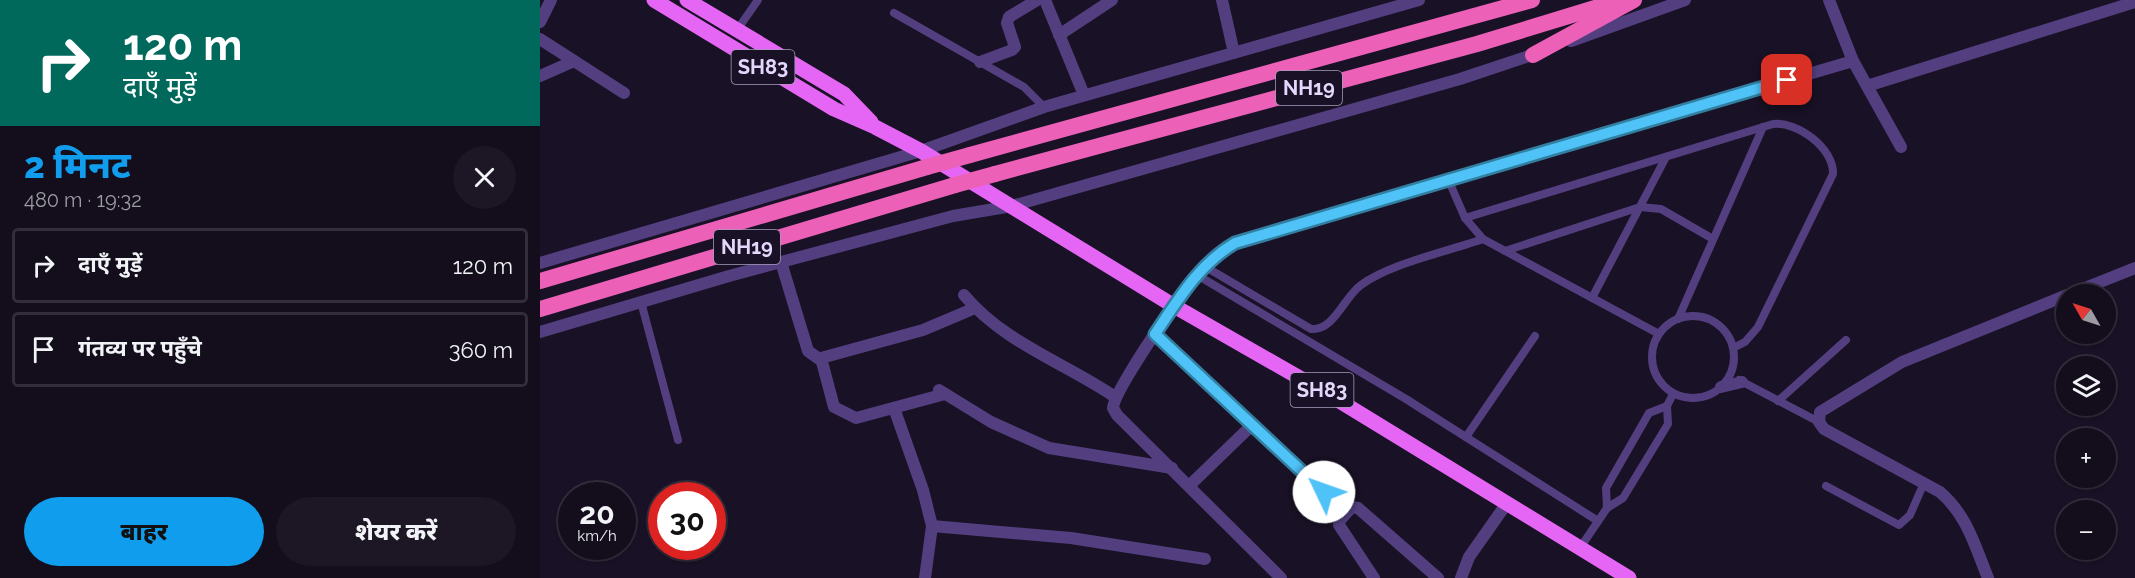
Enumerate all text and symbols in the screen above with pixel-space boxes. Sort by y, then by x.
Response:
text: 120 m [123,21,242,70]
icon: right [24,24,102,102]
road number: SH83 [732,50,794,84]
pin [1761,54,1812,105]
icon: arrive [1770,63,1803,96]
text: दाएँ मुड़ें [123,71,197,102]
road number: NH19 [1276,71,1342,105]
text: 2 मिनट [24,144,131,186]
button: close [453,146,516,209]
text: 480 m · 19:32 [24,188,142,212]
road number: NH19 [714,230,780,264]
icon: right [27,249,60,282]
text: दाएँ मुड़ें [78,251,142,277]
text: 120 m [453,253,513,279]
north arrow [2056,284,2116,344]
map controls [2056,284,2116,560]
icon: arrive [27,333,60,366]
text: गंतव्य पर पहुँचे [78,335,202,361]
text: 360 m [449,337,513,363]
button: layers [2056,356,2116,416]
road number: SH83 [1290,373,1354,407]
button: + [2056,428,2116,488]
position arrow [1292,460,1356,524]
speed limit sign: 30 [648,482,726,560]
text: 20 [579,496,615,531]
button: बाहर [24,497,264,566]
button: शेयर करें [276,497,516,566]
button: − [2056,500,2116,560]
text: km/h [577,527,617,545]

